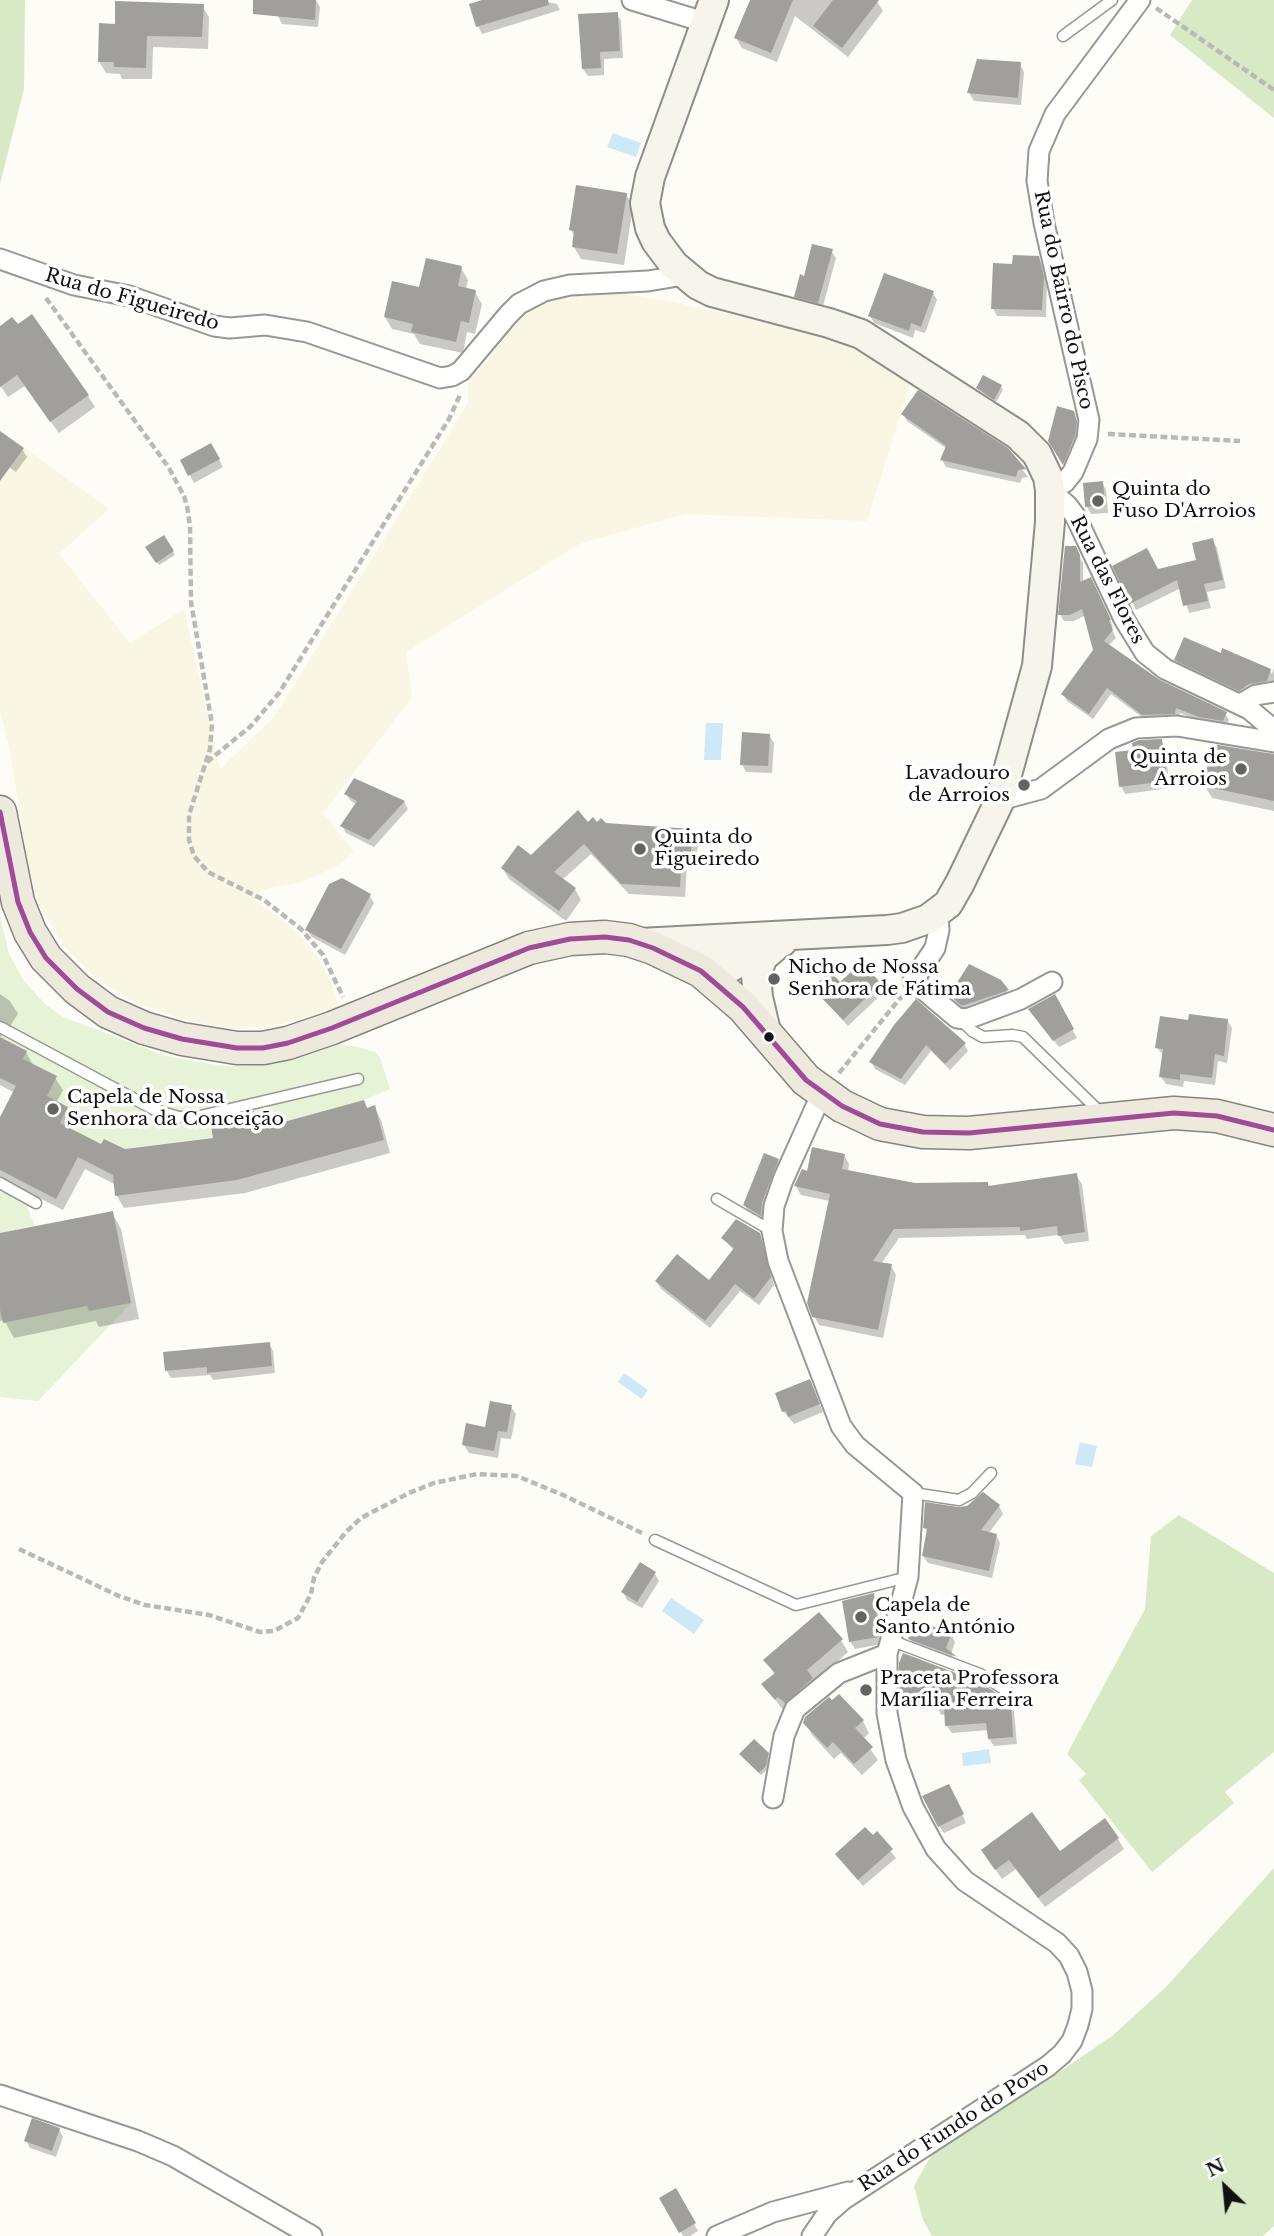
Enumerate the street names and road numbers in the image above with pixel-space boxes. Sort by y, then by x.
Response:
street label: Rua do Bairro do Pisco [1029,188,1097,412]
street label: Rua do Figueiredo [42,264,222,336]
street label: Rua das Flores [1065,512,1149,648]
street label: Rua do Fundo do Povo [855,2057,1053,2197]

